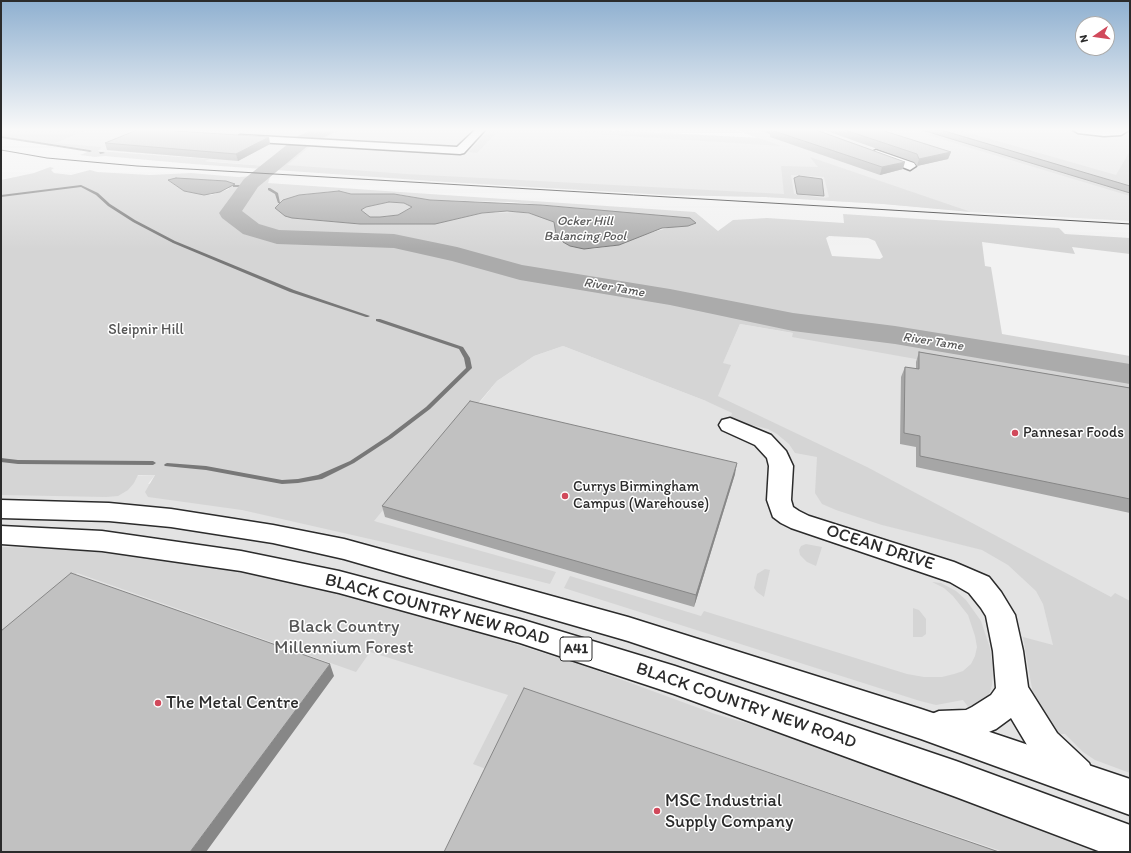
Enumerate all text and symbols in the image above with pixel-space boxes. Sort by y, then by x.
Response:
north arrow [1075,16,1115,56]
text: N [1077,34,1091,44]
water label: Ocker Hill Balancing Pool [544,214,626,245]
water label: River Tame [583,275,645,301]
park label: Sleipnir Hill [108,321,184,339]
water label: River Tame [902,330,964,354]
place label: Pannesar Foods [1023,424,1124,442]
marker: Pannesar Foods [1010,428,1020,438]
place label: Currys Birmingham Campus (Warehouse) [573,478,709,513]
marker: Currys Birmingham Campus (Warehouse) [560,491,570,501]
street label: OCEAN DRIVE [823,520,937,576]
street label: BLACK COUNTRY NEW ROAD [322,570,552,650]
park label: Black Country Millennium Forest [274,616,414,658]
road number: A41 [560,637,592,661]
street label: BLACK COUNTRY NEW ROAD [633,658,859,754]
place label: The Metal Centre [166,692,299,714]
marker: The Metal Centre [153,698,163,708]
place label: MSC Industrial Supply Company [665,790,793,832]
marker: MSC Industrial Supply Company [652,806,662,816]

